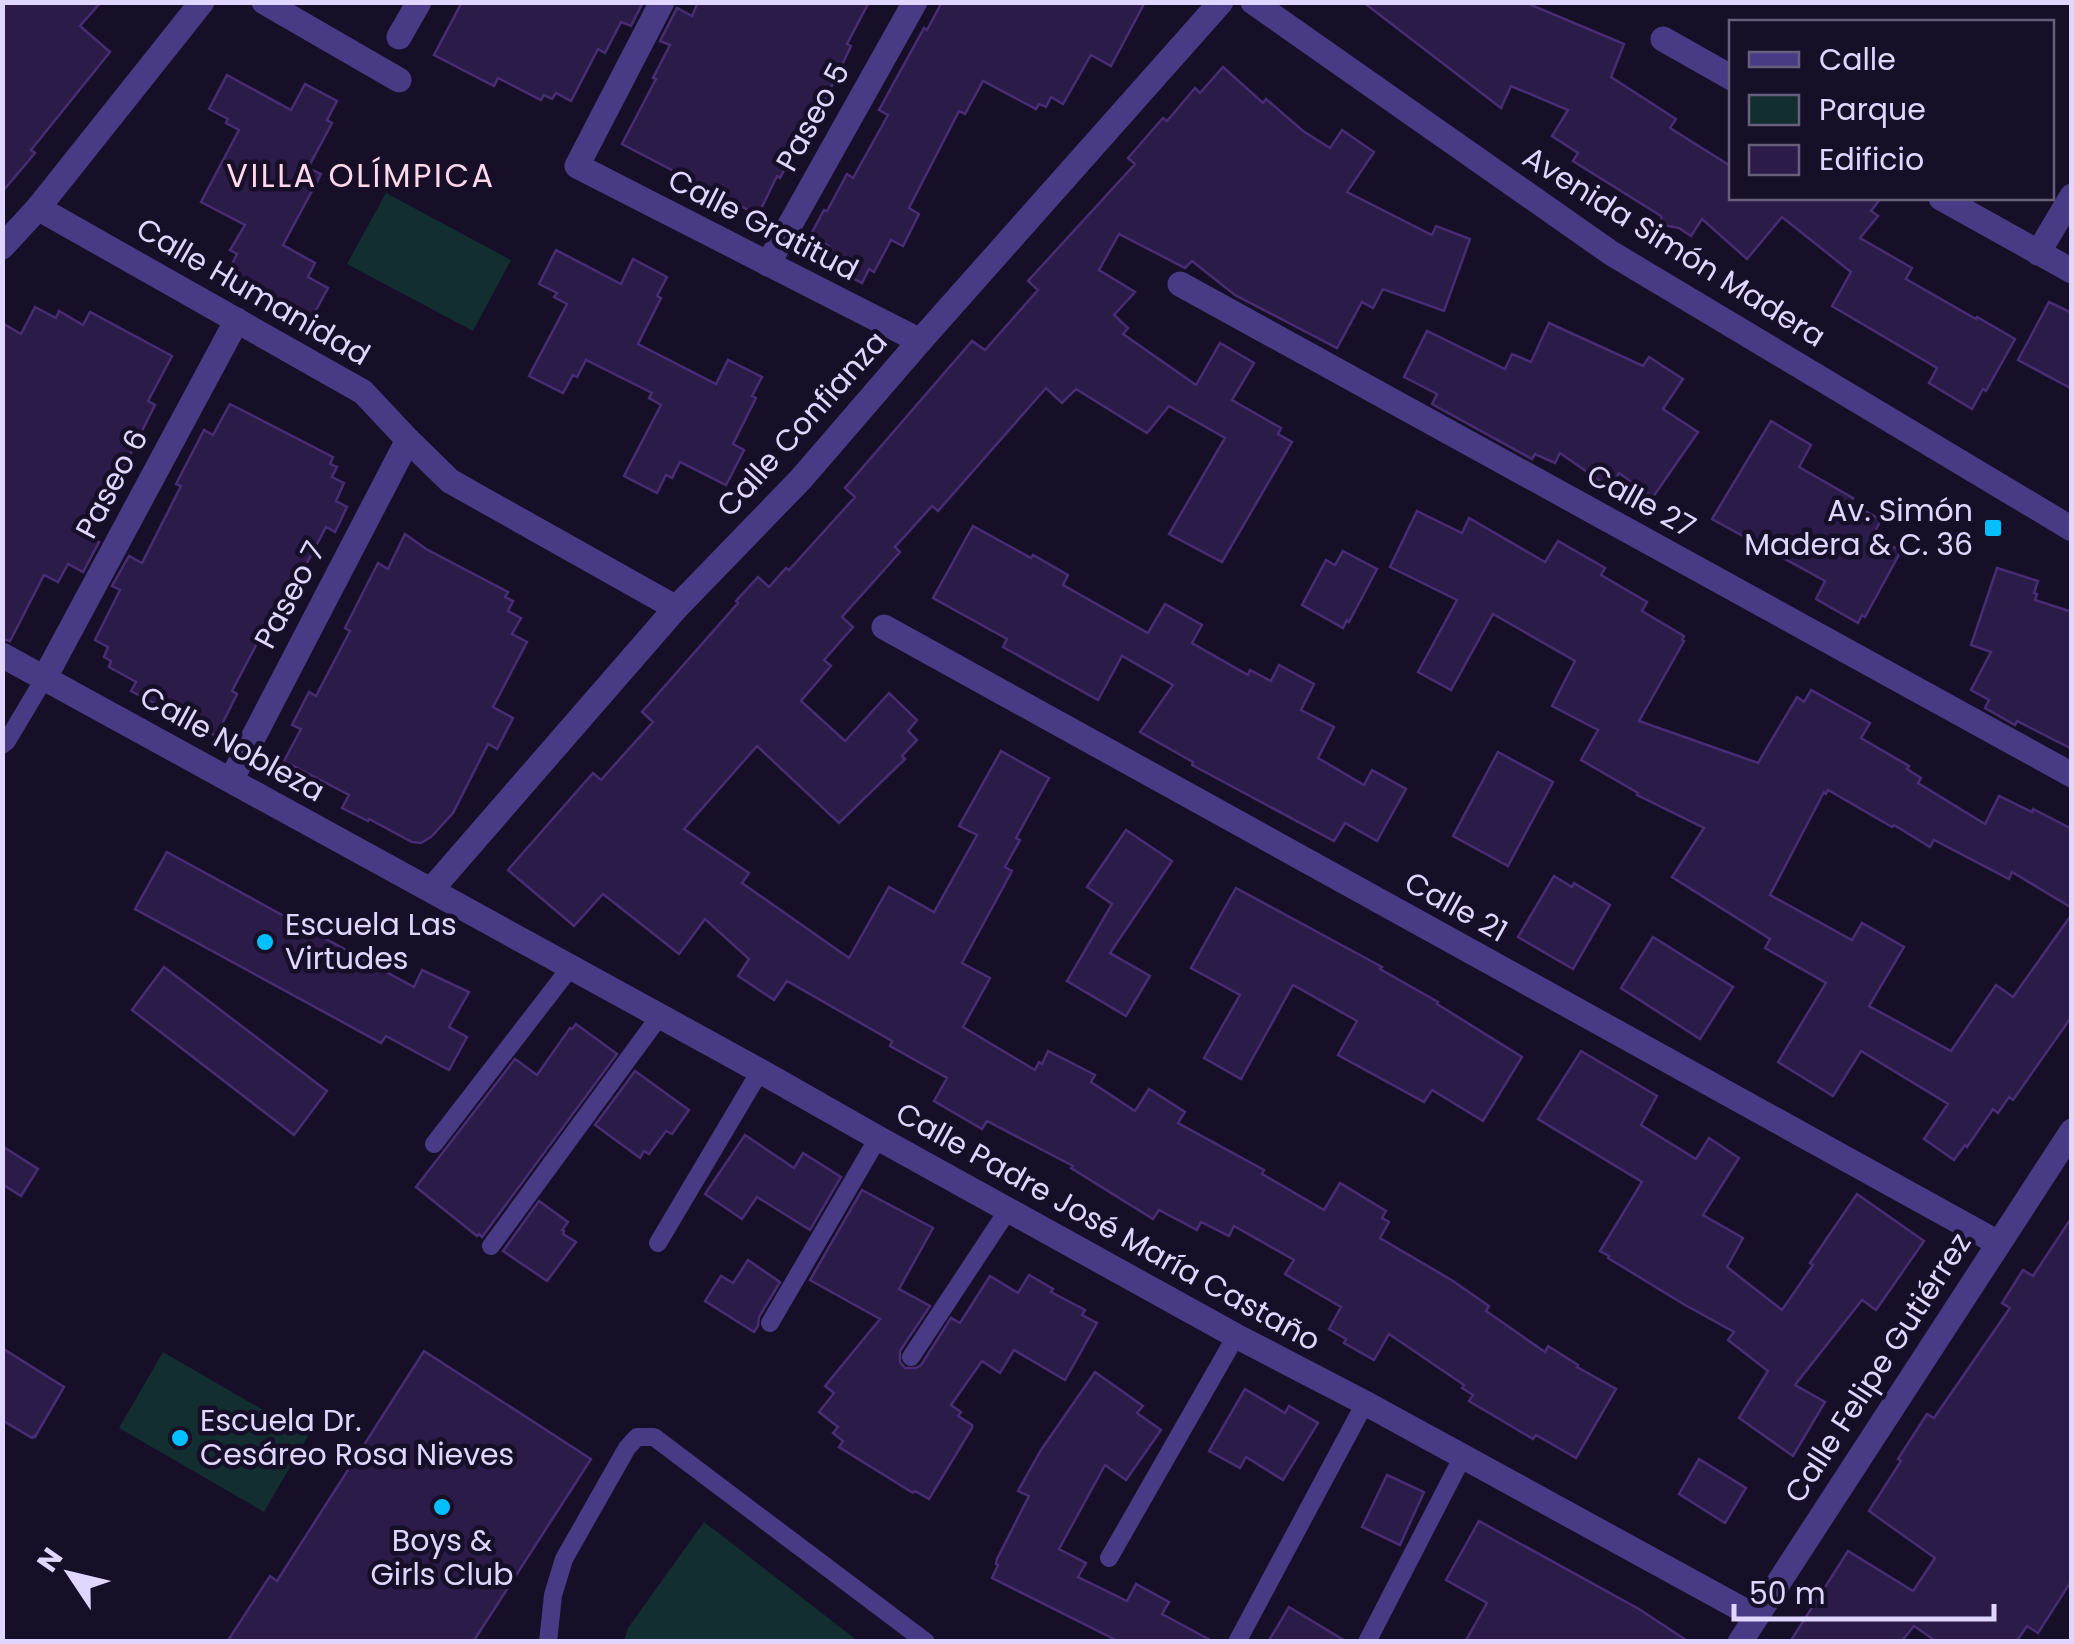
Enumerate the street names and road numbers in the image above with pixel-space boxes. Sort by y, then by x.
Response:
street label: Paseo 5 [765,55,860,179]
street label: Avenida Simón Madera [1515,136,1834,357]
street label: Calle Gratitud [661,158,866,291]
street label: Calle Humanidad [128,207,378,376]
street label: Calle Confianza [706,321,897,526]
street label: Paseo 6 [65,422,158,546]
street label: Calle 27 [1579,453,1703,548]
street label: Paseo 7 [243,534,336,656]
street label: Calle Nobleza [132,675,332,812]
street label: Calle 21 [1397,861,1516,952]
street label: Calle Padre José María Castaño [888,1092,1328,1362]
street label: Calle Felipe Gutiérrez [1774,1224,1981,1511]

